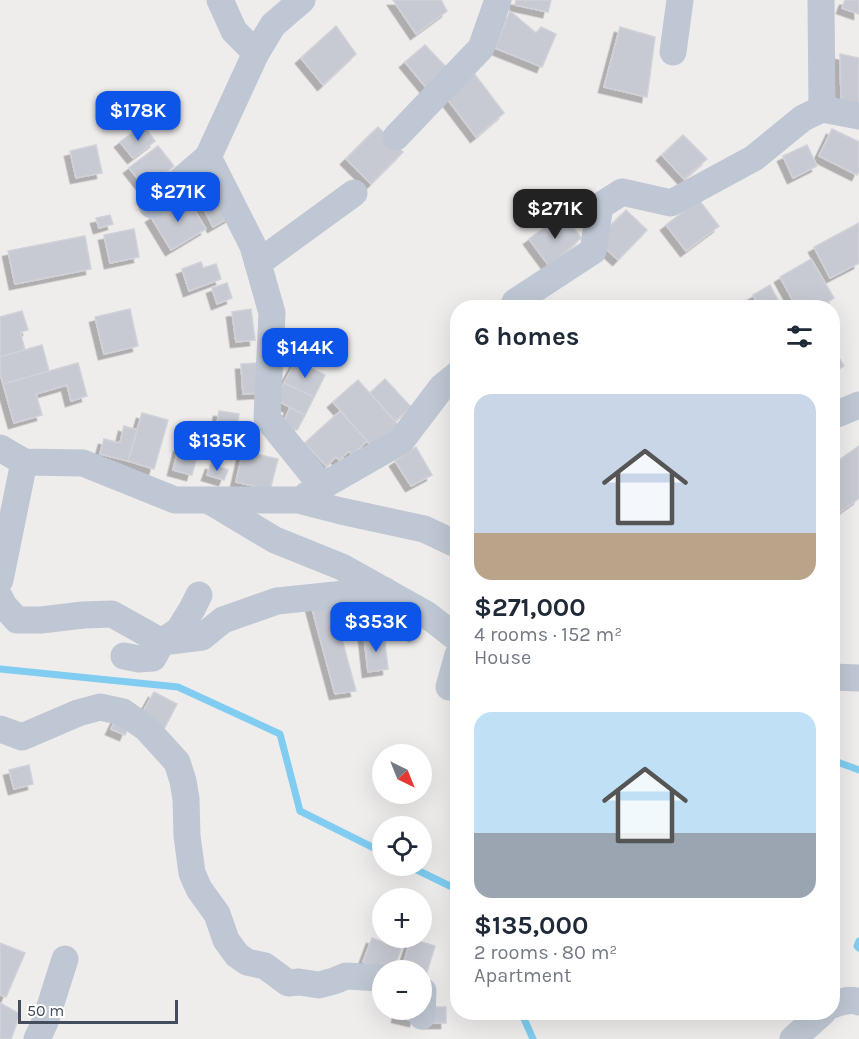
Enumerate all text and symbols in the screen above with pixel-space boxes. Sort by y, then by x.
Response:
pin: $178K [96,91,180,142]
text: $178K [110,99,166,122]
pin: $271K [136,172,220,223]
text: $271K [150,180,206,203]
pin: $271K [513,189,597,240]
text: $271K [527,197,583,220]
icon: filters [783,320,816,353]
text: 6 homes [474,321,579,352]
pin: $144K [263,328,347,379]
text: $144K [276,336,334,359]
pin: $135K [175,421,259,472]
text: $135K [188,429,246,452]
icon: home [591,433,699,541]
text: $271,000 [474,592,586,623]
pin: $353K [334,602,418,653]
text: $353K [344,610,408,633]
text: 4 rooms · 152 m² [474,623,622,646]
text: House [474,646,531,669]
north arrow [372,744,432,804]
map controls [372,744,432,1020]
icon: home [591,751,699,859]
button: locate [372,816,432,876]
button: + [372,888,432,948]
text: $135,000 [474,910,588,941]
text: 2 rooms · 80 m² [474,941,617,964]
button: − [372,960,432,1020]
text: Apartment [474,964,572,987]
scale bar [18,997,178,1024]
text: 50 m [27,1001,64,1020]

